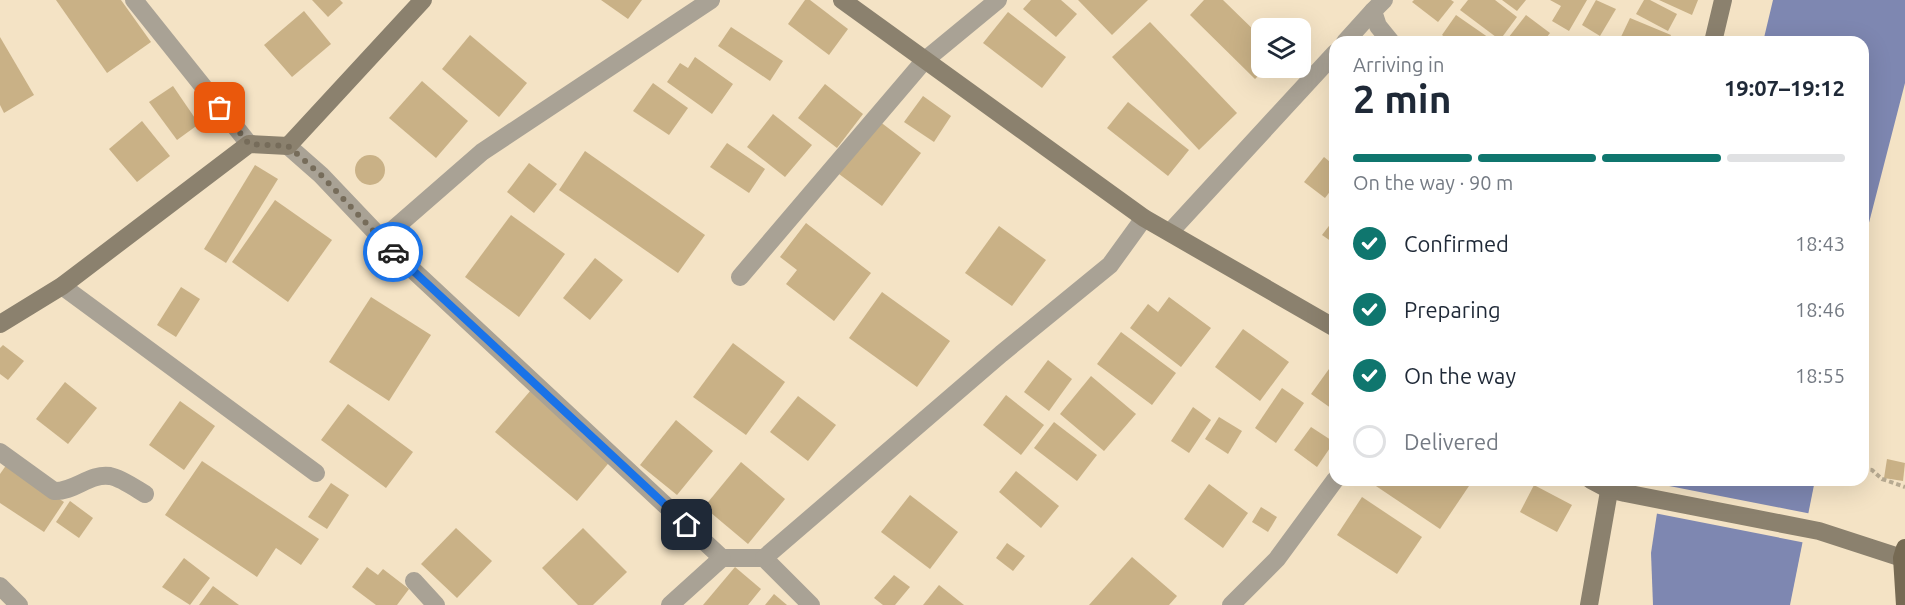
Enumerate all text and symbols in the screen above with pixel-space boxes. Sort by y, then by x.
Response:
map controls [1251,18,1311,78]
button: layers [1251,18,1311,78]
text: Arriving in [1353,53,1444,76]
text: 19:07–19:12 [1724,75,1845,100]
text: 2 min [1353,77,1452,120]
pin [194,82,245,133]
icon: bag [203,91,236,124]
text: On the way · 90 m [1353,171,1513,194]
courier [363,222,423,282]
icon: check [1353,227,1386,260]
text: Confirmed [1404,231,1509,256]
text: 18:43 [1795,232,1845,255]
icon: car [377,236,410,269]
icon: check [1353,293,1386,326]
text: Preparing [1404,297,1501,322]
text: 18:46 [1795,298,1845,321]
icon: check [1353,359,1386,392]
text: On the way [1404,363,1516,388]
text: 18:55 [1795,364,1845,387]
text: Delivered [1404,429,1499,454]
pin [661,499,712,550]
icon: home [670,508,703,541]

